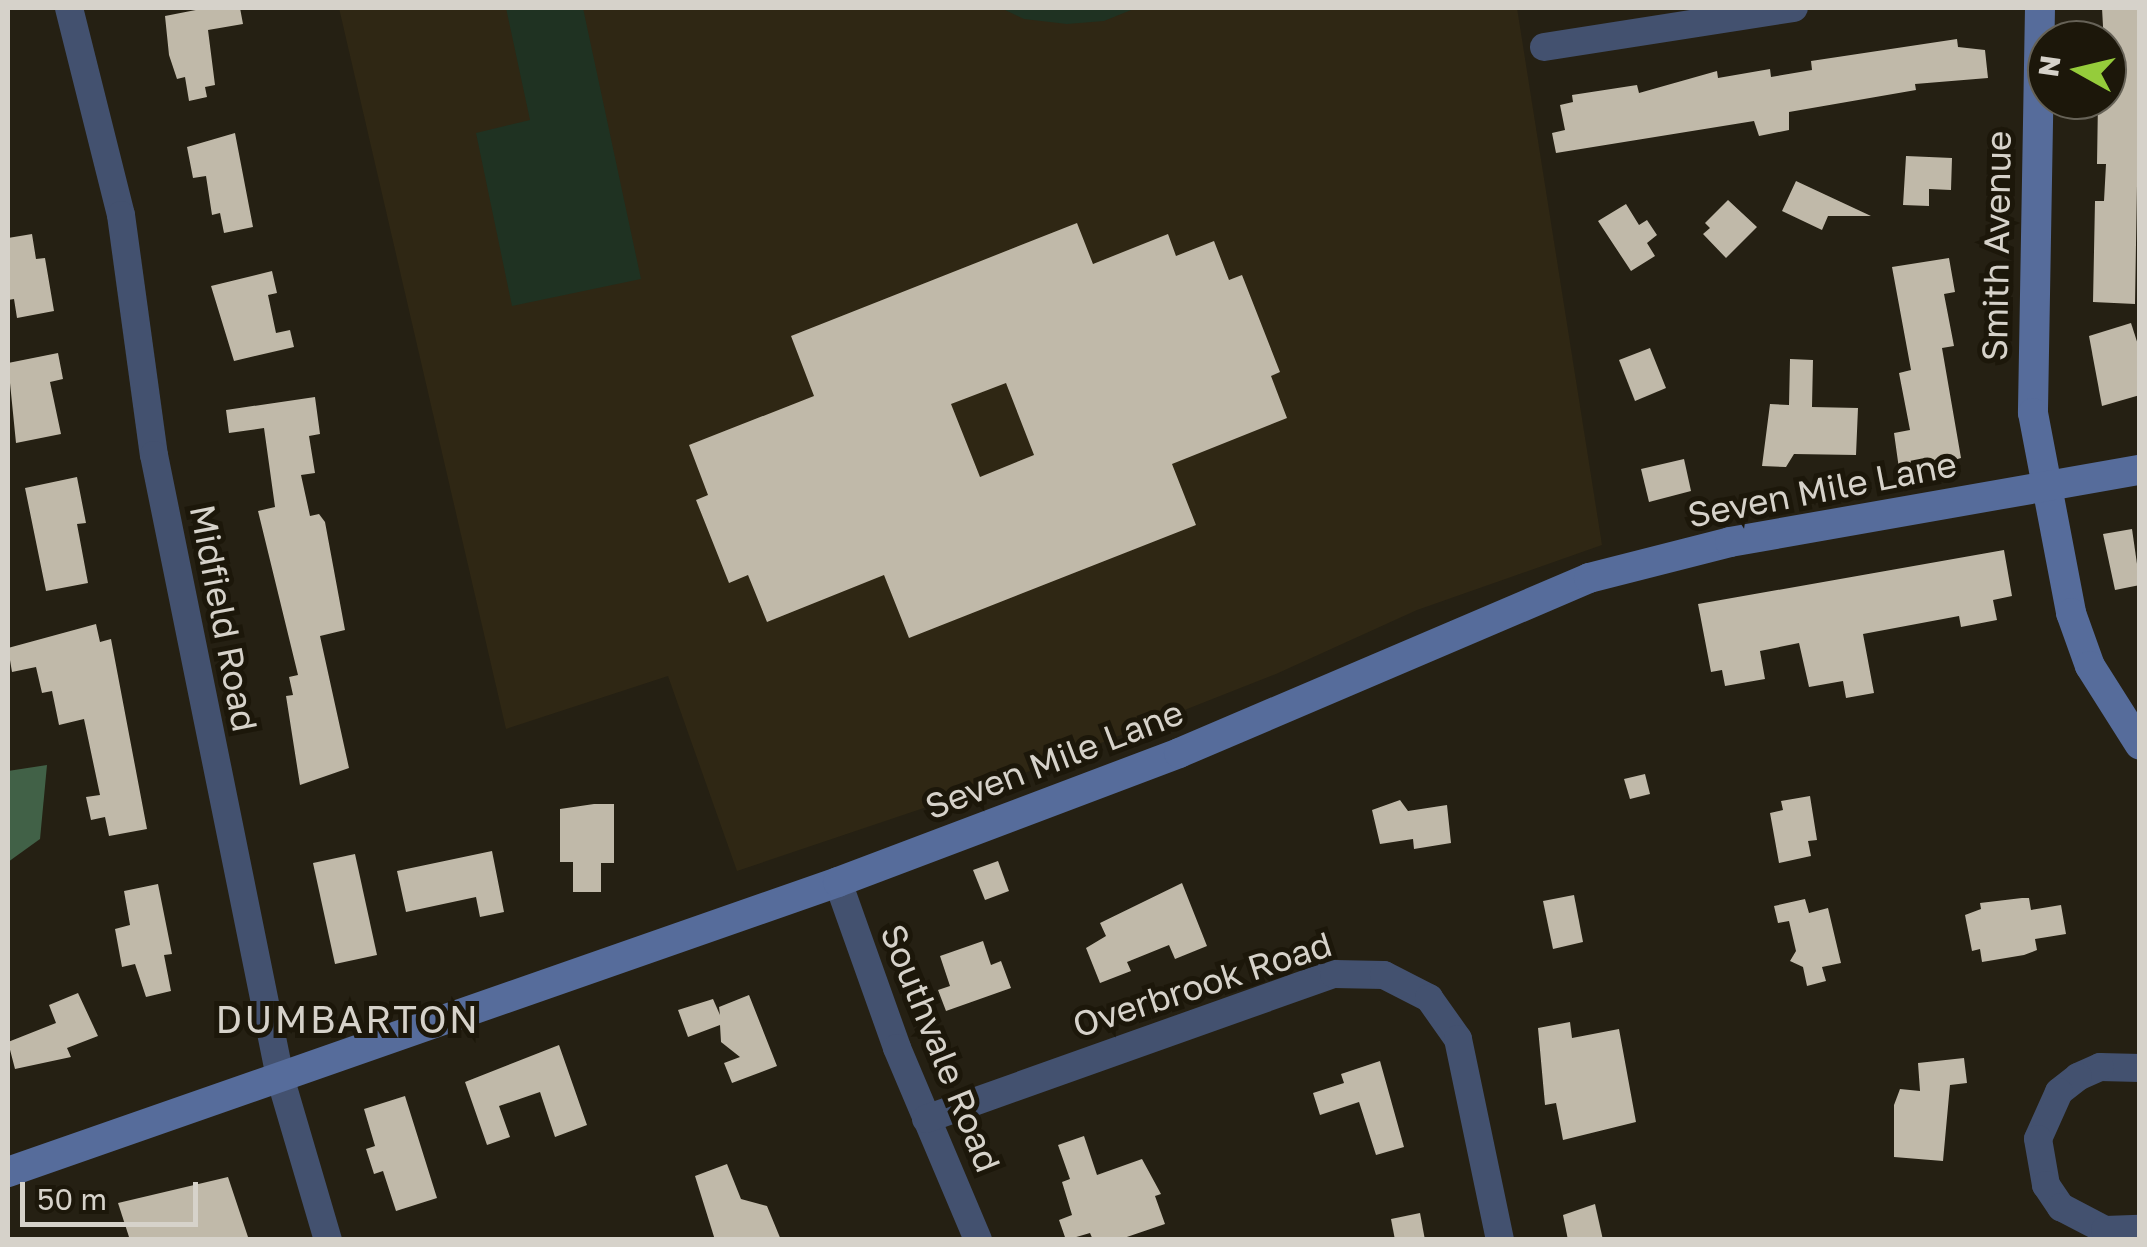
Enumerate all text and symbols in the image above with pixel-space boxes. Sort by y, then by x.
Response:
north arrow [2027,20,2127,120]
text: N [2031,53,2067,79]
street label: Smith Avenue [1973,130,2019,362]
street label: Seven Mile Lane [1684,442,1960,536]
street label: Midfield Road [181,501,267,735]
street label: Seven Mile Lane [919,691,1189,827]
street label: Southvale Road [872,918,1010,1178]
street label: Overbrook Road [1067,922,1337,1046]
district label: DUMBARTON [216,996,480,1042]
scale bar [25,1162,202,1224]
text: 50 m [37,1181,107,1217]

